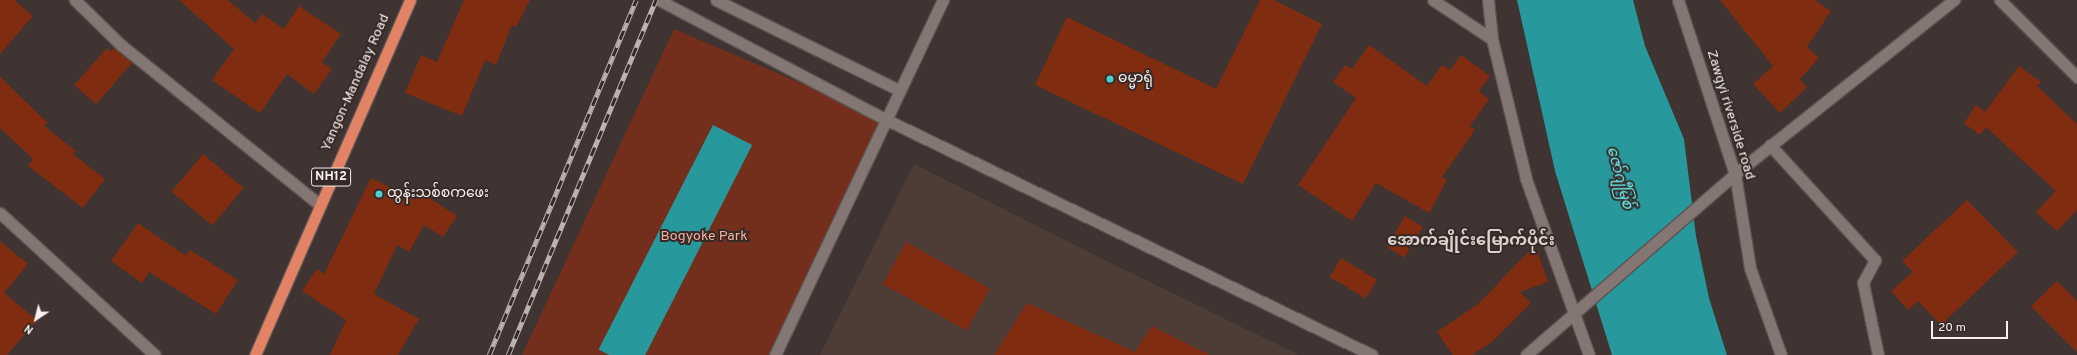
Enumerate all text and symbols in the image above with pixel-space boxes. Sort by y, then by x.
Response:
street label: Yangon-Mandalay Road [318,12,394,154]
street label: Zawgyi riverside road [1702,48,1758,182]
place label: ဓမ္မာရုံ [1118,71,1153,87]
marker: ဓမ္မာရုံ [1105,74,1115,84]
water label: ဇော်ဂျီမြစ် [1602,145,1636,211]
road number: NH12 [311,166,351,188]
place label: ထွန်းသစ်စကဖေး [387,186,489,202]
marker: ထွန်းသစ်စကဖေး [374,189,384,199]
park label: Bogyoke Park [660,229,748,245]
district label: အောက်ချိုင်းမြောက်ပိုင်း [1387,231,1555,251]
north arrow [16,299,56,339]
scale bar [1933,313,2010,339]
text: 20 m [1938,320,1966,336]
text: N [22,321,36,337]

